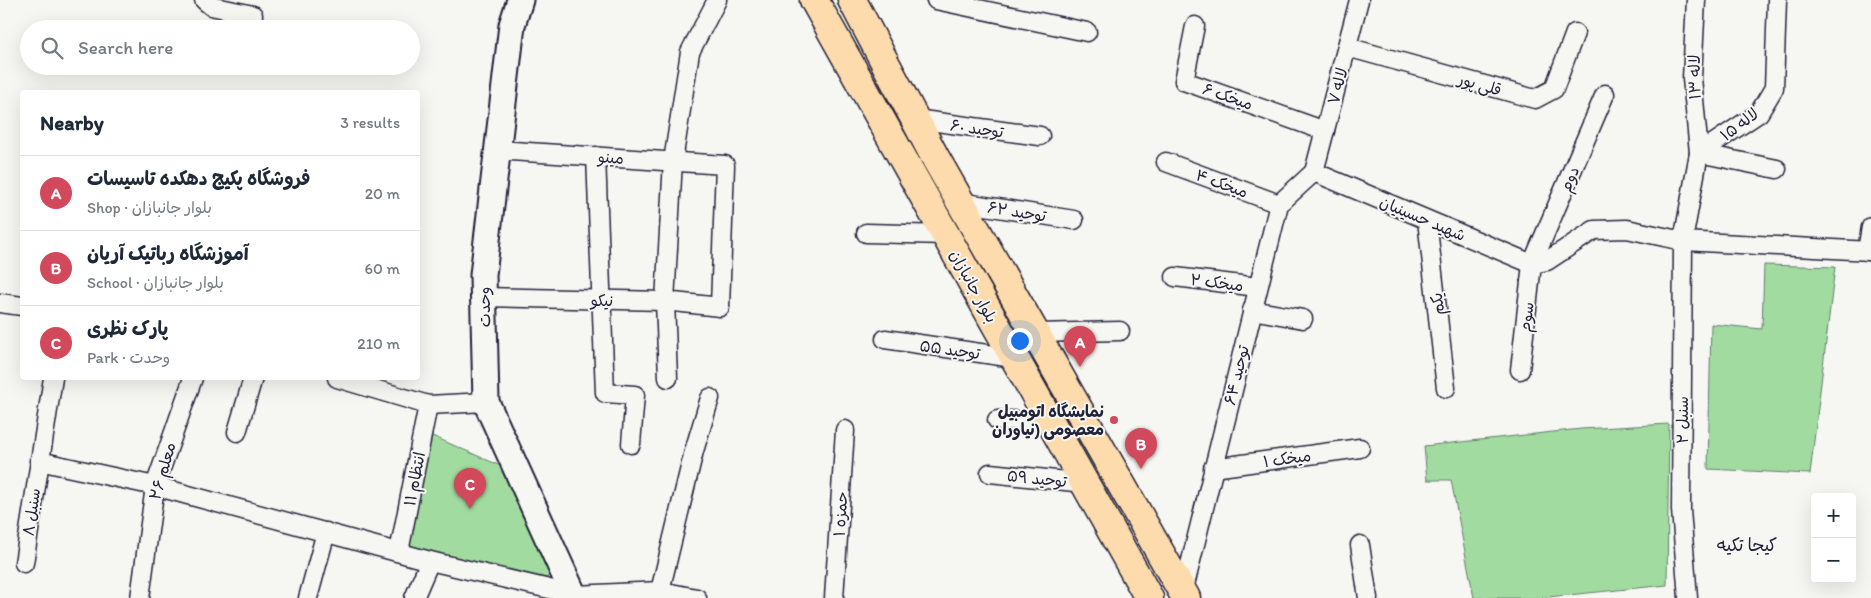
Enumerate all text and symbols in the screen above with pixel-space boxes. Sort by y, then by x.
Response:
search box [20,20,420,75]
icon: search [38,34,66,62]
text: Search here [78,36,173,59]
street label: لاله ۱۳ [1685,54,1704,100]
street label: لاله ۷ [1323,66,1351,107]
street label: قلی پور [1454,69,1504,101]
street label: میخک ۶ [1200,79,1256,114]
street label: لاله ۱۵ [1716,104,1762,145]
text: Nearby [40,110,104,135]
text: 3 results [340,113,400,132]
street label: توحید ۶۰ [949,115,1005,143]
street label: مینو [596,147,625,169]
street label: دوم [1556,164,1586,196]
street label: میخک ۴ [1193,165,1251,202]
text: فروشگاه پکیج دهکده تاسیسات [87,167,310,190]
text: A [51,184,61,203]
text: 20 m [365,184,400,203]
street label: شهید حسینیان [1377,192,1469,245]
street label: توحید ۶۲ [986,197,1048,227]
text: Shop · بلوار جانبازان [87,198,212,217]
text: آموزشگاه رباتیک آریان [87,242,249,265]
street label: بلوار جانبازان [945,247,1001,326]
text: B [51,259,61,278]
text: 60 m [365,259,400,278]
street label: میخک ۲ [1189,270,1244,295]
text: School · بلوار جانبازان [87,273,224,292]
street label: وحدت [475,287,494,327]
street label: نیکو [589,291,613,311]
street label: یکم [1427,291,1451,316]
street label: سوم [1515,301,1541,334]
text: پارک نظری [87,317,168,340]
pin: A [1064,326,1096,367]
your location [1007,328,1033,354]
text: C [51,334,61,353]
text: 210 m [357,334,400,353]
street label: توحید ۵۵ [918,336,982,364]
street label: توحید ۶۴ [1220,343,1254,407]
text: Park · وحدت [87,348,170,367]
street label: سنبل ۲ [1673,396,1692,444]
place label: نمایشگاه اتومبیل معصومی (نیاوران [992,402,1104,441]
marker: نمایشگاه اتومبیل معصومی (نیاوران [1108,414,1120,426]
pin: B [1125,428,1157,469]
street label: معلم ۲۶ [145,440,183,503]
street label: میخک ۱ [1262,446,1312,471]
street label: انتظام ۱۱ [400,450,432,508]
street label: توحید ۵۹ [1006,466,1068,492]
pin: C [454,468,486,509]
street label: سنبل ۸ [19,487,44,537]
street label: حمزه ۱ [829,491,852,537]
map controls [1811,493,1856,583]
button: + [1811,493,1856,538]
district label: کیجا تکیه [1717,534,1778,556]
button: − [1811,538,1856,583]

